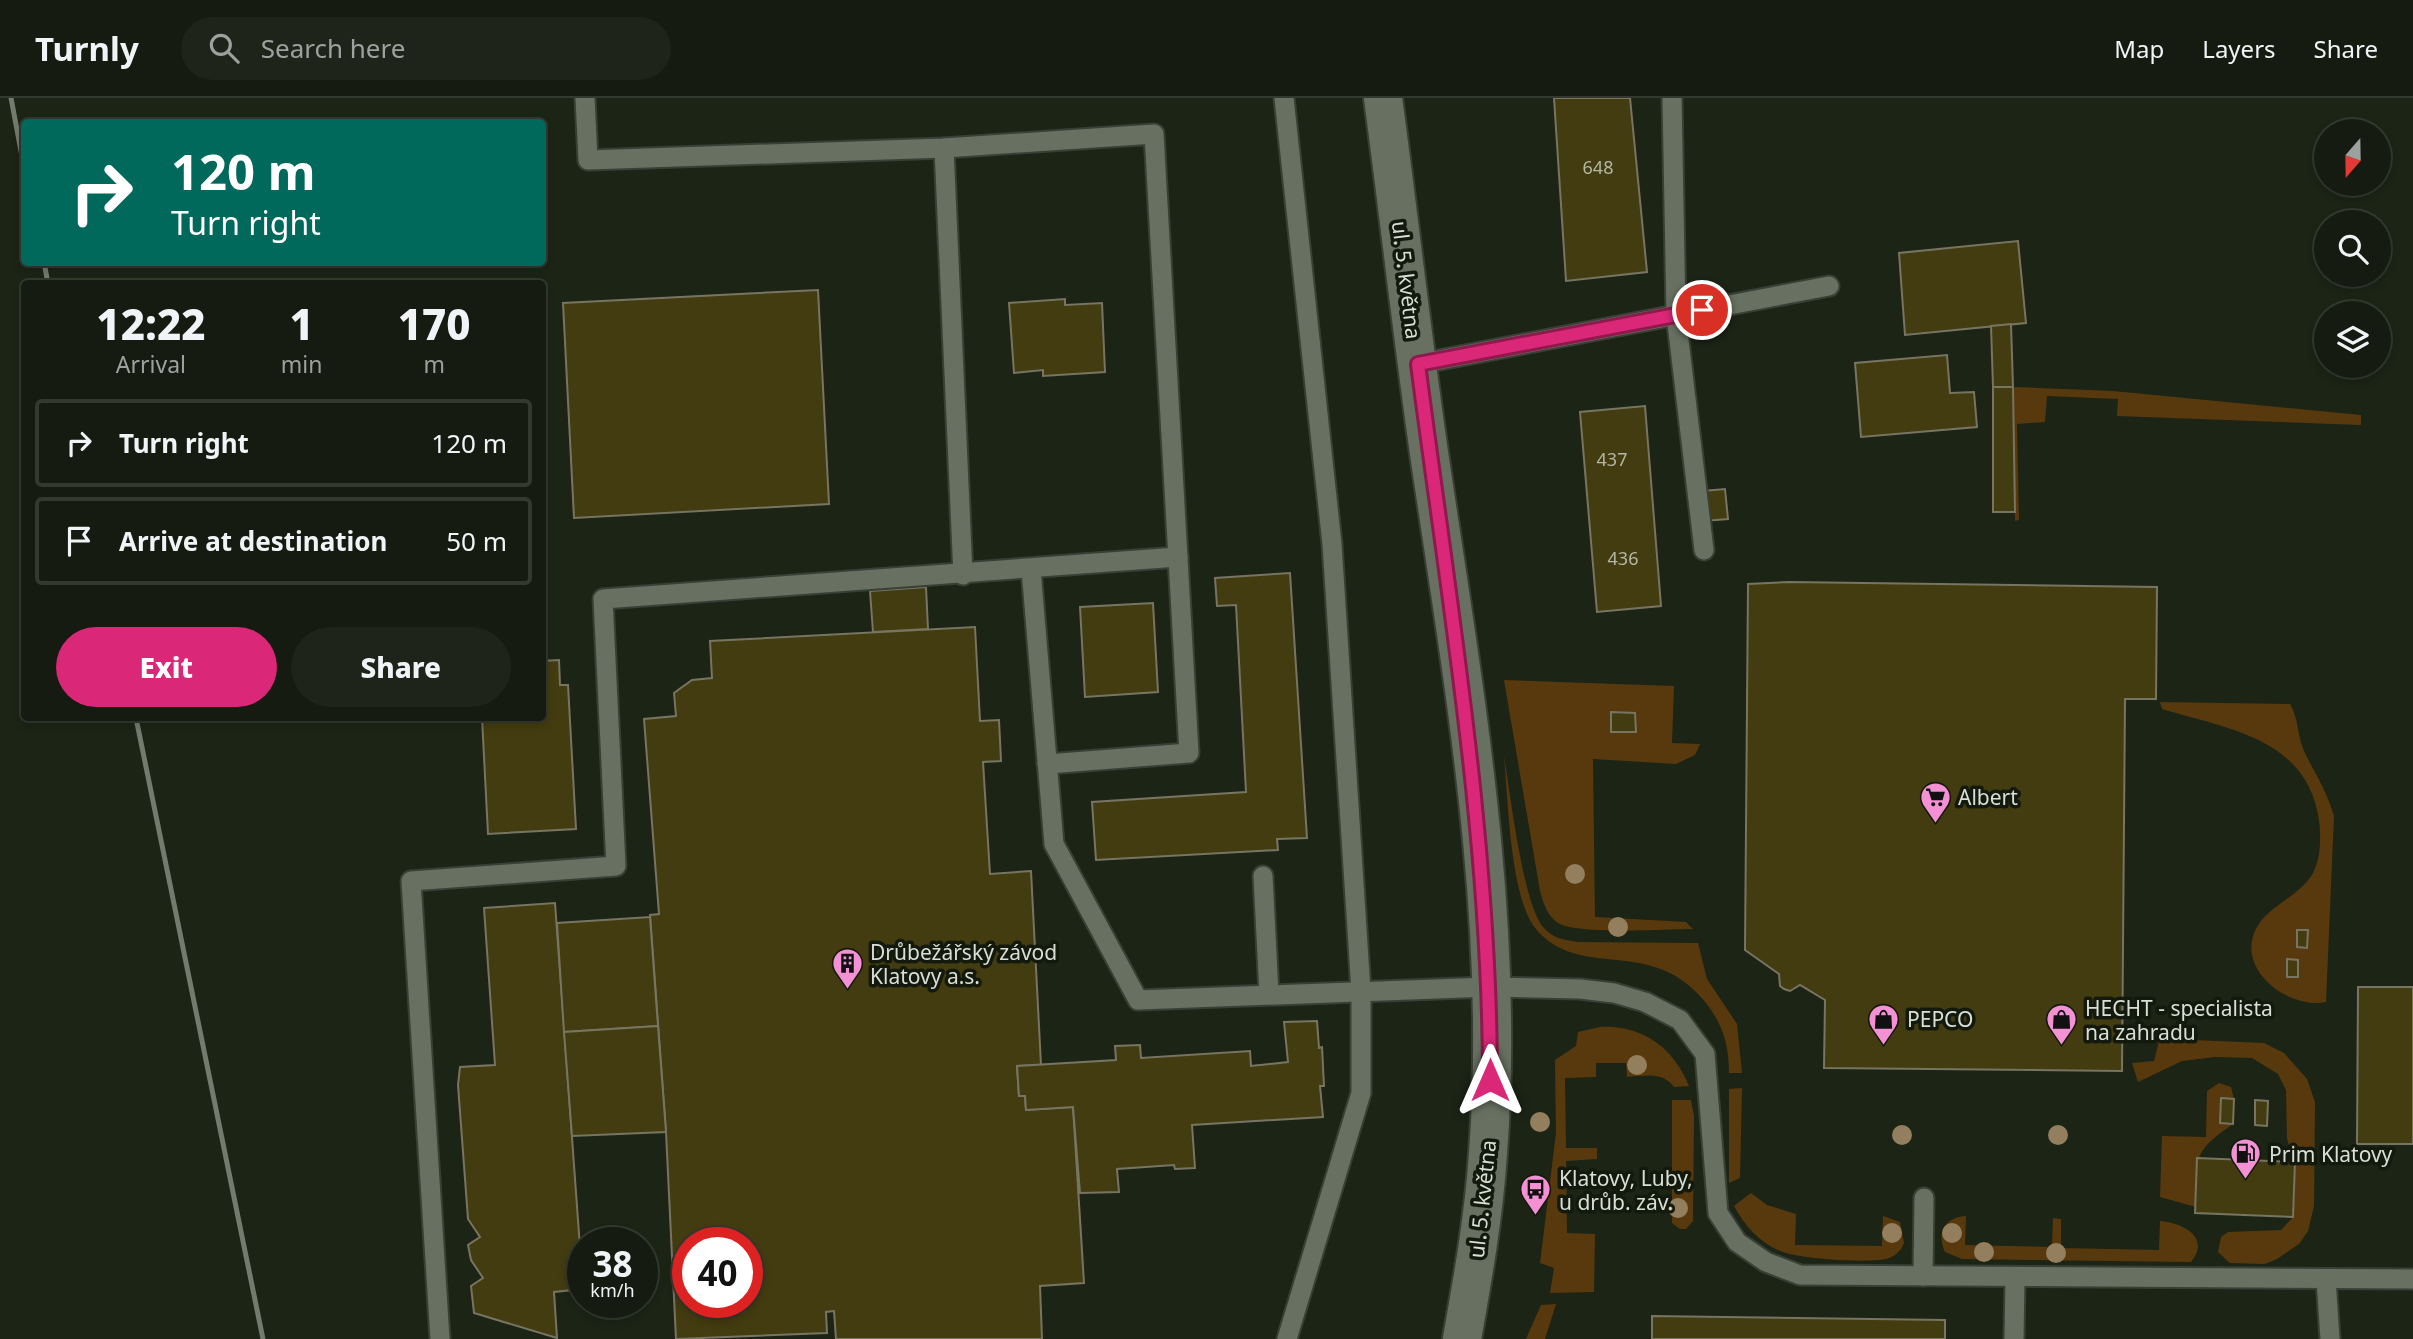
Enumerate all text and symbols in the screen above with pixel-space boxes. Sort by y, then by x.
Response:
search box [181,17,671,80]
text: Turnly [35,26,139,71]
icon: search [205,29,243,67]
text: Search here [261,30,405,66]
text: Map [2114,32,2164,65]
text: Layers [2202,32,2276,65]
text: Share [2314,32,2378,65]
north arrow [2314,119,2390,196]
map controls [2314,119,2391,378]
text: 120 m [171,138,316,204]
icon: right [56,147,147,238]
house number: 648 [1583,155,1613,179]
text: Turn right [171,201,321,244]
button: search [2314,210,2391,287]
street label: ul. 5. května [1386,219,1428,341]
pin [1672,280,1732,340]
icon: arrive [1683,291,1721,329]
text: 12:22 [96,295,205,352]
text: 1 [289,295,314,352]
text: 170 [398,295,471,352]
button: layers [2314,301,2391,378]
text: Arrival [116,348,186,380]
text: min [281,348,322,380]
text: m [423,348,445,380]
icon: right [60,424,98,462]
text: Turn right [119,425,249,461]
text: 120 m [431,425,507,461]
house number: 437 [1597,447,1627,471]
icon: arrive [60,522,98,560]
text: Arrive at destination [119,523,388,559]
text: 50 m [446,523,507,559]
house number: 436 [1608,546,1638,570]
button: Exit [56,627,277,707]
button: Share [291,627,511,707]
supermarket icon: Albert [1918,780,1952,824]
place label: Albert [1958,783,2018,811]
place label: Drůbežářský závod Klatovy a.s. [870,938,1057,990]
building icon: Drůbežářský závod Klatovy a.s. [830,947,864,991]
place label: HECHT - specialista na zahradu [2085,994,2273,1046]
shop icon: PEPCO [1867,1002,1901,1046]
shop icon: HECHT - specialista na zahradu [2045,1003,2079,1047]
place label: PEPCO [1907,1005,1973,1033]
position arrow [1453,1043,1527,1117]
fuel station icon: Prim Klatovy [2229,1137,2263,1181]
street label: ul. 5. května [1462,1139,1502,1259]
place label: Prim Klatovy [2269,1140,2393,1168]
place label: Klatovy, Luby, u drůb. záv. [1559,1164,1693,1216]
bus stop icon: Klatovy, Luby, u drůb. záv. [1519,1173,1553,1217]
speed limit sign: 40 [672,1227,763,1318]
text: 38 [592,1240,633,1287]
text: km/h [590,1278,635,1302]

